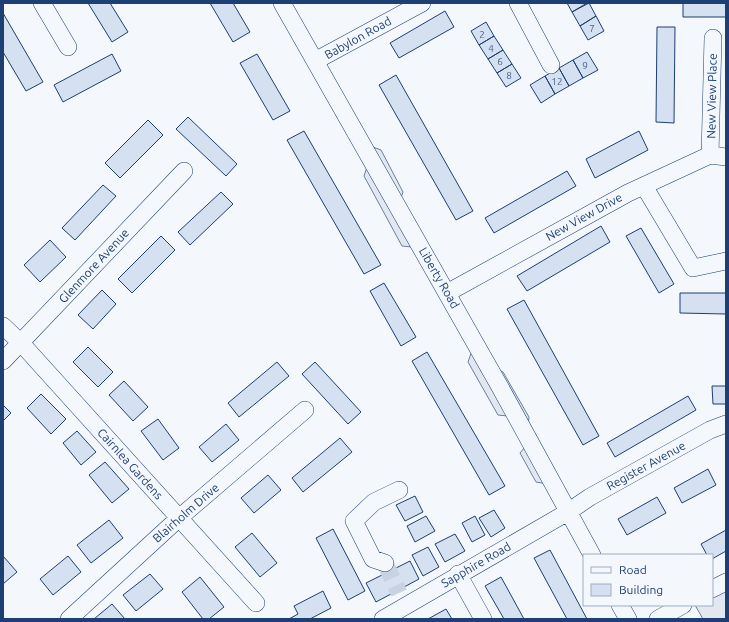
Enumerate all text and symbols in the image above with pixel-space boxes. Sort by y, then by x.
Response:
street label: Babylon Road [322,14,393,61]
house number: 7 [589,23,595,34]
house number: 2 [479,29,485,40]
house number: 4 [488,43,494,54]
street label: New View Place [704,53,719,139]
house number: 6 [497,56,503,67]
house number: 9 [582,60,588,71]
house number: 8 [506,70,512,81]
house number: 12 [551,76,563,87]
street label: New View Drive [543,190,624,243]
street label: Glenmore Avenue [56,226,131,305]
street label: Liberty Road [417,245,462,311]
street label: Cairnlea Gardens [95,426,166,502]
street label: Register Avenue [604,439,687,493]
street label: Blairholm Drive [150,481,221,545]
street label: Sapphire Road [439,539,513,590]
legend [583,554,713,606]
text: Road [619,563,647,576]
text: Building [619,583,663,596]

